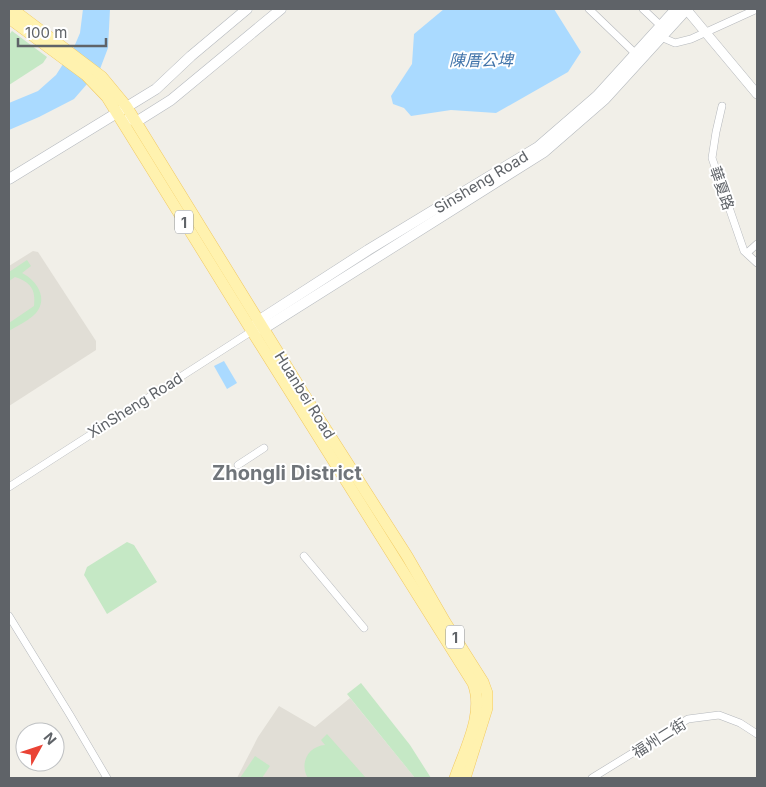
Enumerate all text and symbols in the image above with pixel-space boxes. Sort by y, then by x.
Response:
scale bar [18,15,105,47]
text: 100 m [25,23,67,42]
water label: 陳厝公埤 [449,50,515,70]
street label: Sinsheng Road [431,147,531,217]
street label: 華夏路 [706,164,738,212]
road number: 1 [175,210,193,233]
street label: Huanbei Road [271,348,339,442]
street label: XinSheng Road [84,368,186,442]
district label: Zhongli District [212,461,362,485]
road number: 1 [446,626,464,649]
street label: 福州二街 [629,714,689,762]
north arrow [15,722,65,772]
text: N [40,729,60,748]

